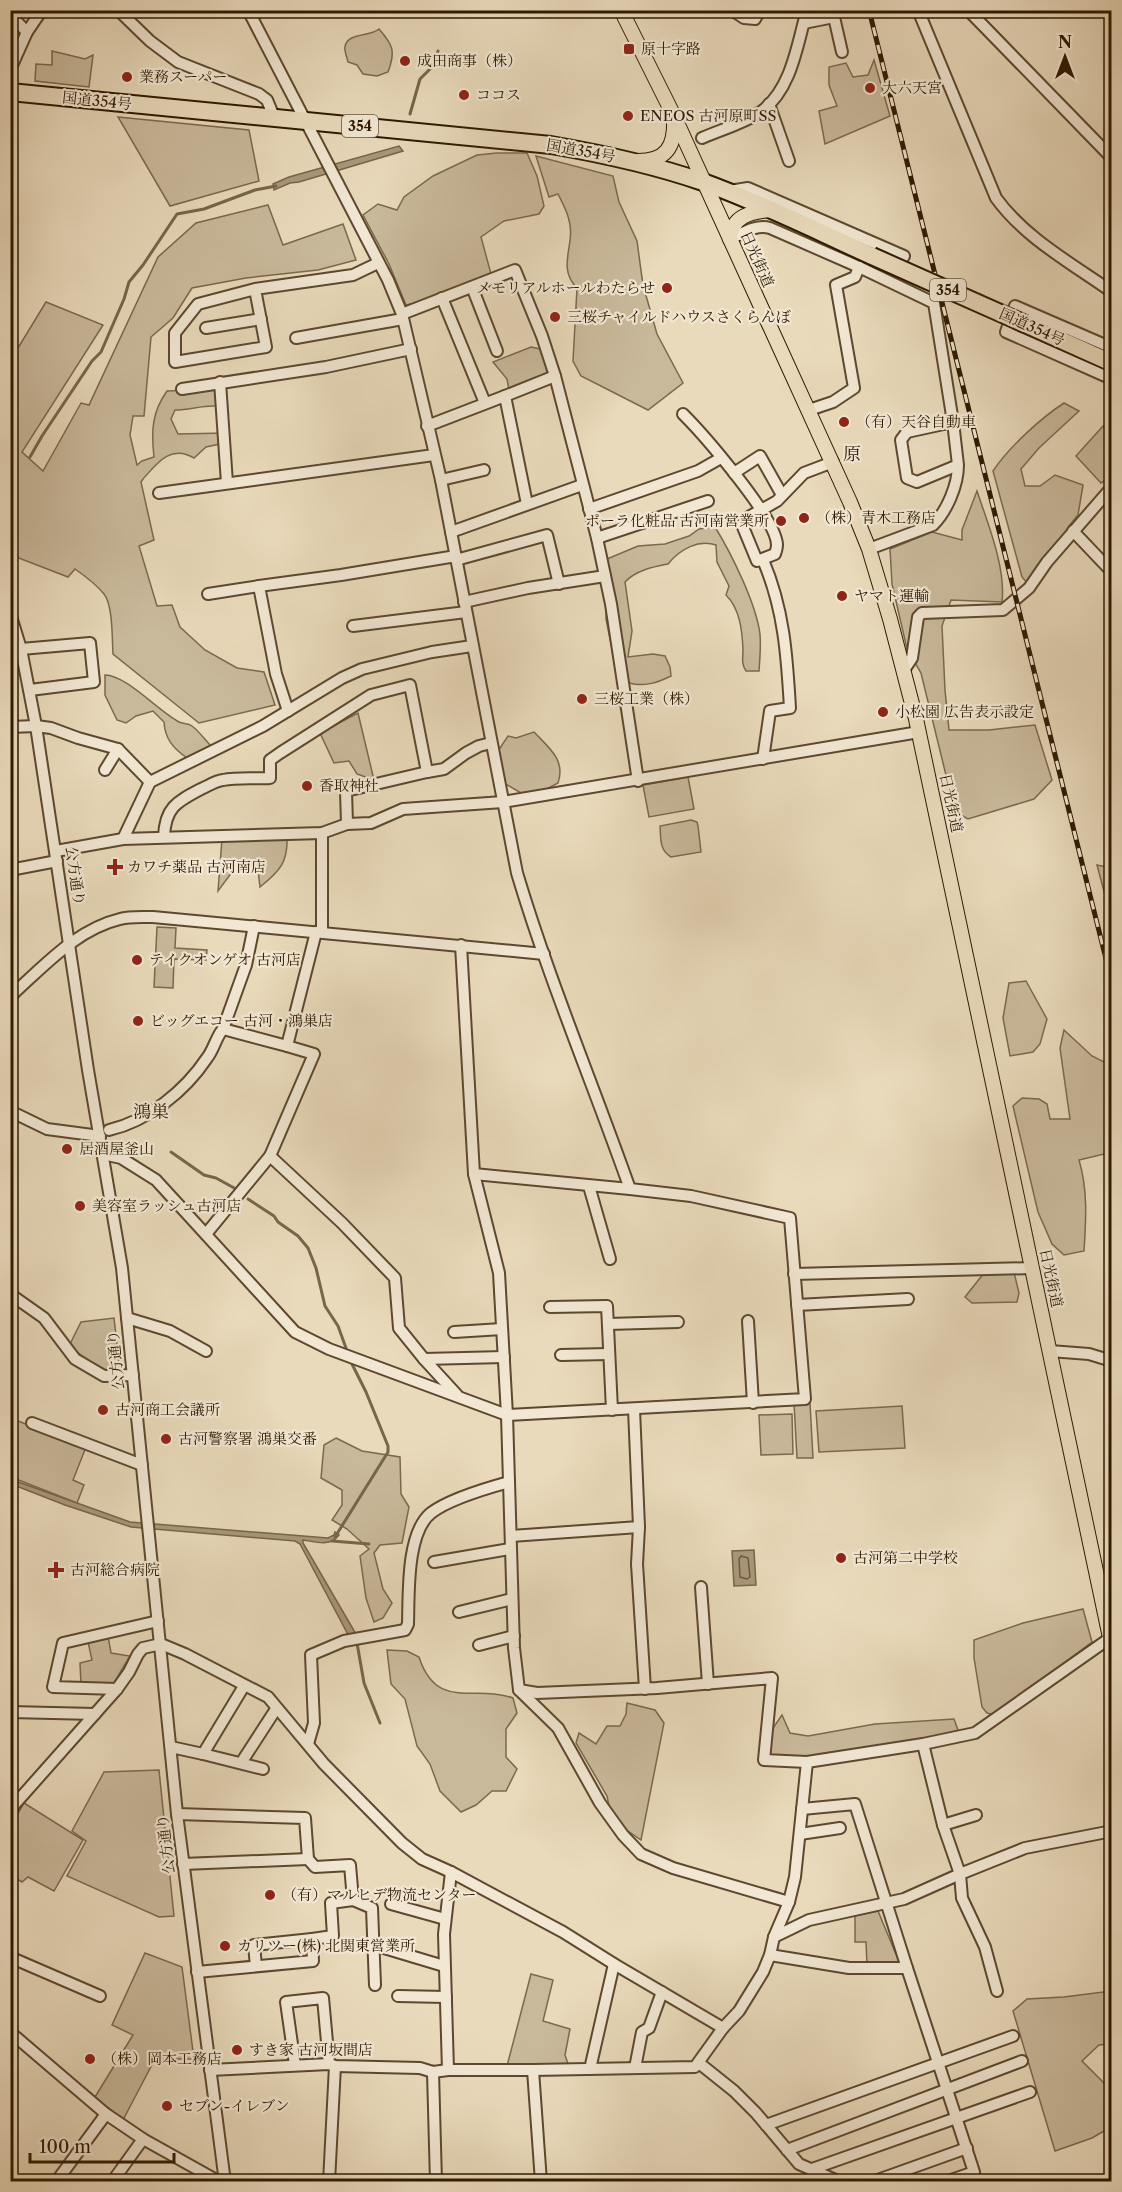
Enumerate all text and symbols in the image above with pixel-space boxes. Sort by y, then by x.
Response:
north arrow [1035,27,1095,87]
text: N [1058,32,1072,52]
place label: 原十字路 [641,39,701,58]
marker: 原十字路 [622,42,636,56]
place label: 成田商事（株） [417,51,522,70]
marker: 成田商事（株） [398,54,412,68]
place label: 業務スーパー [139,67,228,86]
marker: 業務スーパー [120,70,134,84]
place label: 大六天宮 [882,78,942,97]
marker: 大六天宮 [863,81,877,95]
place label: ココス [476,85,521,104]
street label: 国道354号 [61,87,133,114]
marker: ココス [457,88,471,102]
place label: ENEOS 古河原町SS [640,106,777,125]
marker: ENEOS 古河原町SS [621,109,635,123]
road number: 354 [342,115,378,137]
street label: 国道354号 [545,135,617,166]
street label: 日光街道 [737,228,778,290]
place label: メモリアルホールわたらせ [476,278,655,297]
road number: 354 [930,279,966,301]
marker: メモリアルホールわたらせ [660,281,674,295]
street label: 国道354号 [996,304,1068,349]
place label: 三桜チャイルドハウスさくらんぼ [567,307,791,326]
marker: 三桜チャイルドハウスさくらんぼ [548,310,562,324]
place label: （有）天谷自動車 [856,412,976,431]
marker: （有）天谷自動車 [837,415,851,429]
district label: 原 [843,443,861,465]
place label: （株）青木工務店 [816,508,936,527]
place label: ポーラ化粧品 古河南営業所 [585,511,769,530]
marker: （株）青木工務店 [797,511,811,525]
marker: ポーラ化粧品 古河南営業所 [774,514,788,528]
place label: ヤマト運輸 [854,586,929,605]
marker: ヤマト運輸 [835,589,849,603]
place label: 三桜工業（株） [594,689,699,708]
marker: 三桜工業（株） [575,692,589,706]
place label: 小松園 広告表示設定 [895,702,1034,721]
marker: 小松園 広告表示設定 [876,705,890,719]
street label: 日光街道 [936,772,967,834]
place label: 香取神社 [319,776,379,795]
marker: 香取神社 [300,779,314,793]
street label: 公方通り [62,845,89,907]
place label: カワチ薬品 古河南店 [127,857,266,876]
marker: カワチ薬品 古河南店 [108,860,122,874]
place label: テイクオンゲオ 古河店 [149,950,301,969]
marker: テイクオンゲオ 古河店 [130,953,144,967]
place label: ビッグエコー 古河・鴻巣店 [150,1011,333,1030]
marker: ビッグエコー 古河・鴻巣店 [131,1014,145,1028]
district label: 鴻巣 [133,1101,169,1123]
place label: 居酒屋釜山 [79,1139,154,1158]
marker: 居酒屋釜山 [60,1142,74,1156]
place label: 美容室ラッシュ古河店 [92,1196,241,1215]
marker: 美容室ラッシュ古河店 [73,1199,87,1213]
street label: 日光街道 [1036,1247,1067,1309]
street label: 公方通り [103,1329,128,1391]
place label: 古河商工会議所 [115,1400,220,1419]
marker: 古河商工会議所 [96,1403,110,1417]
place label: 古河警察署 鴻巣交番 [178,1429,317,1448]
marker: 古河警察署 鴻巣交番 [159,1432,173,1446]
place label: 古河第二中学校 [853,1548,958,1567]
marker: 古河第二中学校 [834,1551,848,1565]
place label: 古河総合病院 [70,1560,160,1579]
marker: 古河総合病院 [47,1561,65,1579]
street label: 公方通り [152,1813,179,1875]
place label: （有）マルヒデ物流センター [282,1885,476,1904]
marker: （有）マルヒデ物流センター [263,1888,277,1902]
place label: カリツー(株) 北関東営業所 [237,1936,415,1955]
marker: カリツー(株) 北関東営業所 [218,1939,232,1953]
place label: すき家 古河坂間店 [249,2040,373,2059]
marker: すき家 古河坂間店 [230,2043,244,2057]
place label: （株）岡本工務店 [102,2049,222,2068]
marker: （株）岡本工務店 [83,2052,97,2066]
place label: セブン-イレブン [179,2096,290,2115]
marker: セブン-イレブン [160,2099,174,2113]
scale bar [30,2126,174,2164]
text: 100 m [39,2136,91,2158]

